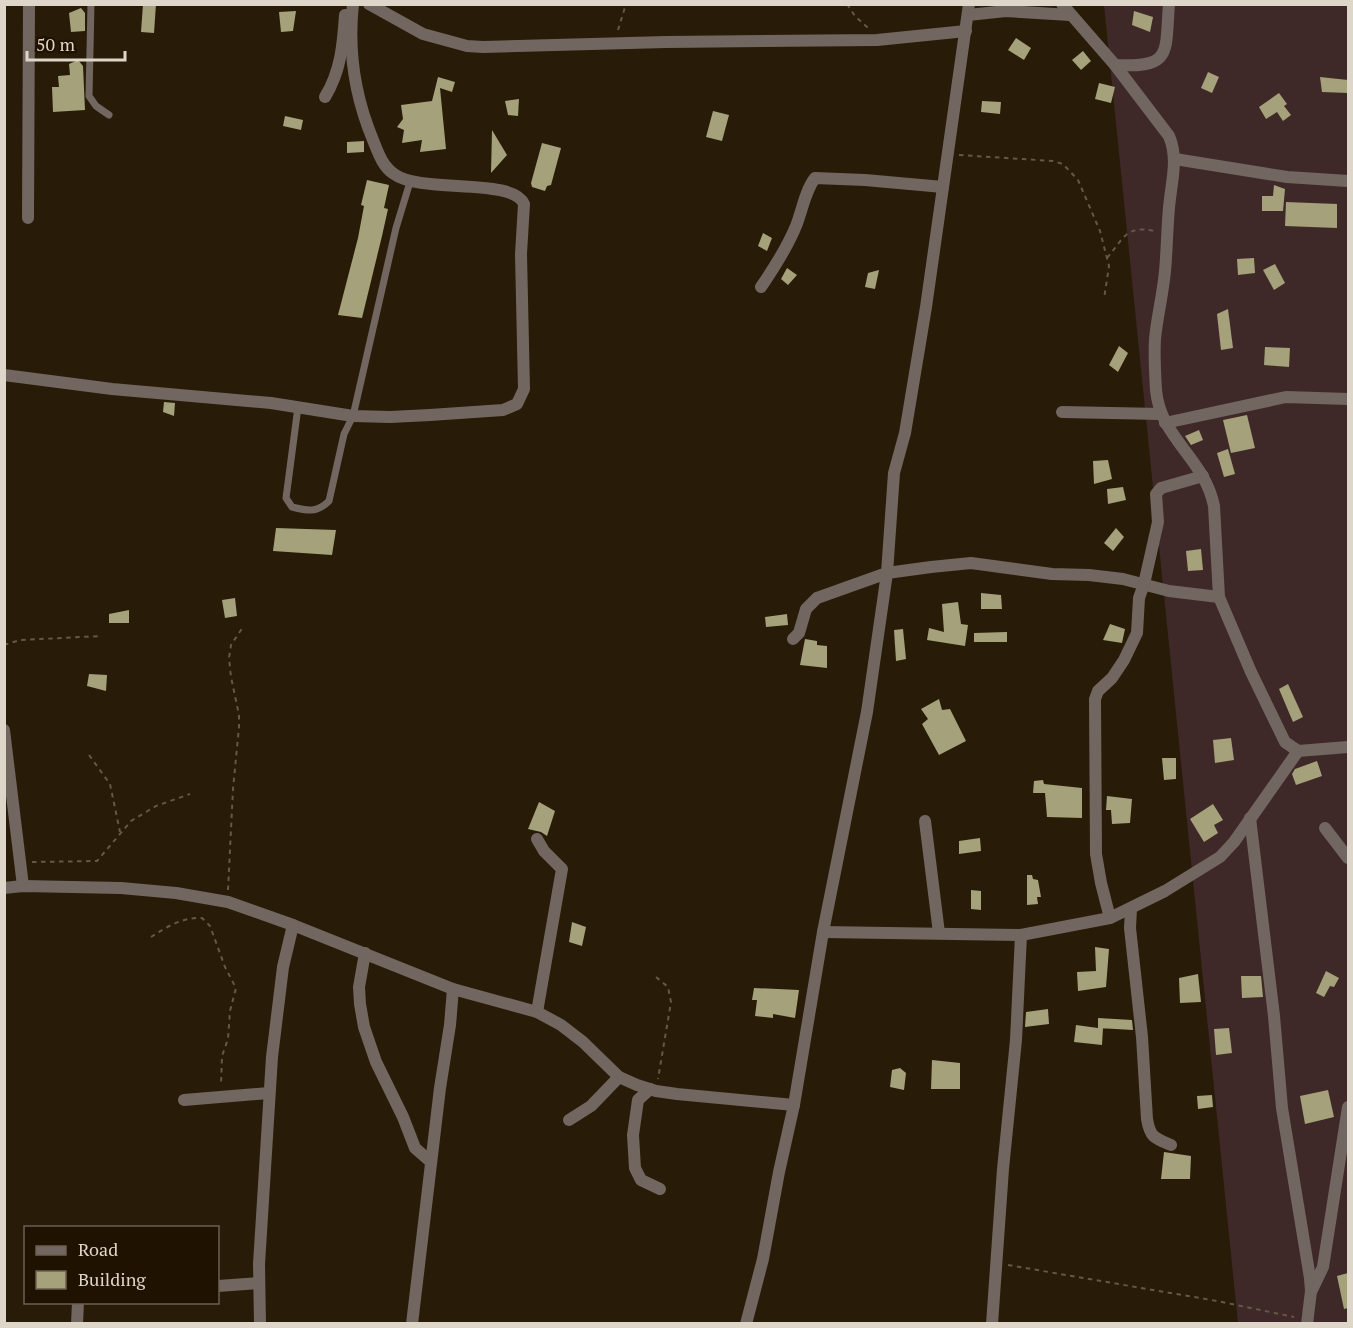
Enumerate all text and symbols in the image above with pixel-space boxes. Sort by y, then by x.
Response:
scale bar [27,24,124,62]
text: 50 m [36,32,76,56]
legend [24,1226,219,1304]
text: Road [78,1237,118,1261]
text: Building [78,1267,146,1291]

